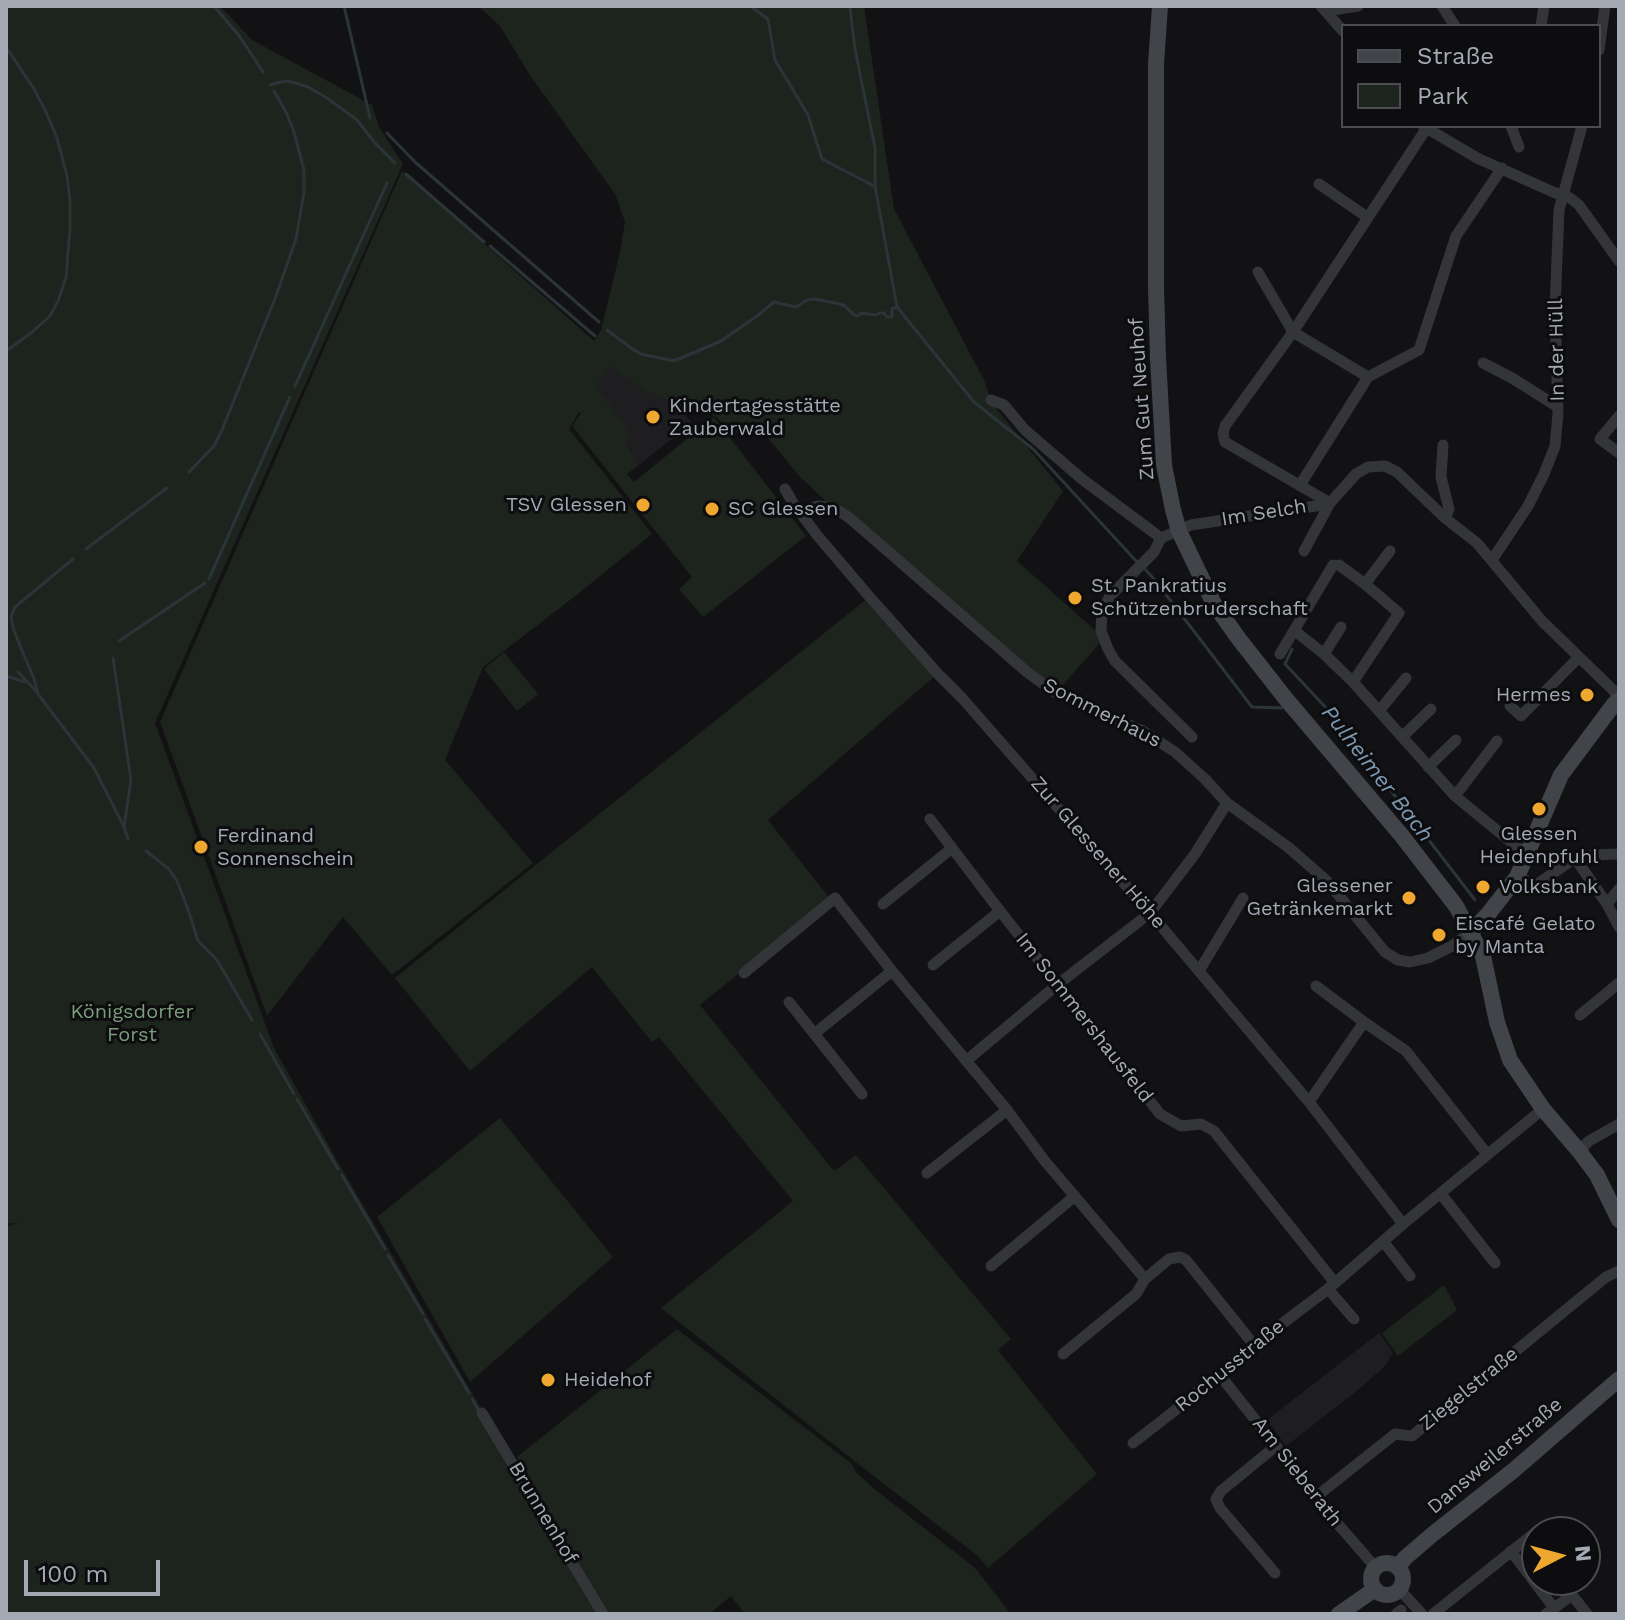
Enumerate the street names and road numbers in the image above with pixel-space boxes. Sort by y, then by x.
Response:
street label: In der Hüll [1544,298,1570,402]
street label: Zum Gut Neuhof [1124,317,1160,481]
street label: Im Selch [1220,494,1308,532]
street label: Sommerhaus [1039,673,1165,753]
street label: Zur Glessener Höhe [1025,772,1171,934]
street label: Im Sommershausfeld [1010,928,1158,1108]
street label: Rochusstraße [1171,1315,1289,1417]
street label: Ziegelstraße [1415,1342,1523,1436]
street label: Dansweilerstraße [1423,1393,1567,1519]
street label: Am Sieberath [1247,1412,1347,1532]
street label: Brunnenhof [503,1458,583,1568]

